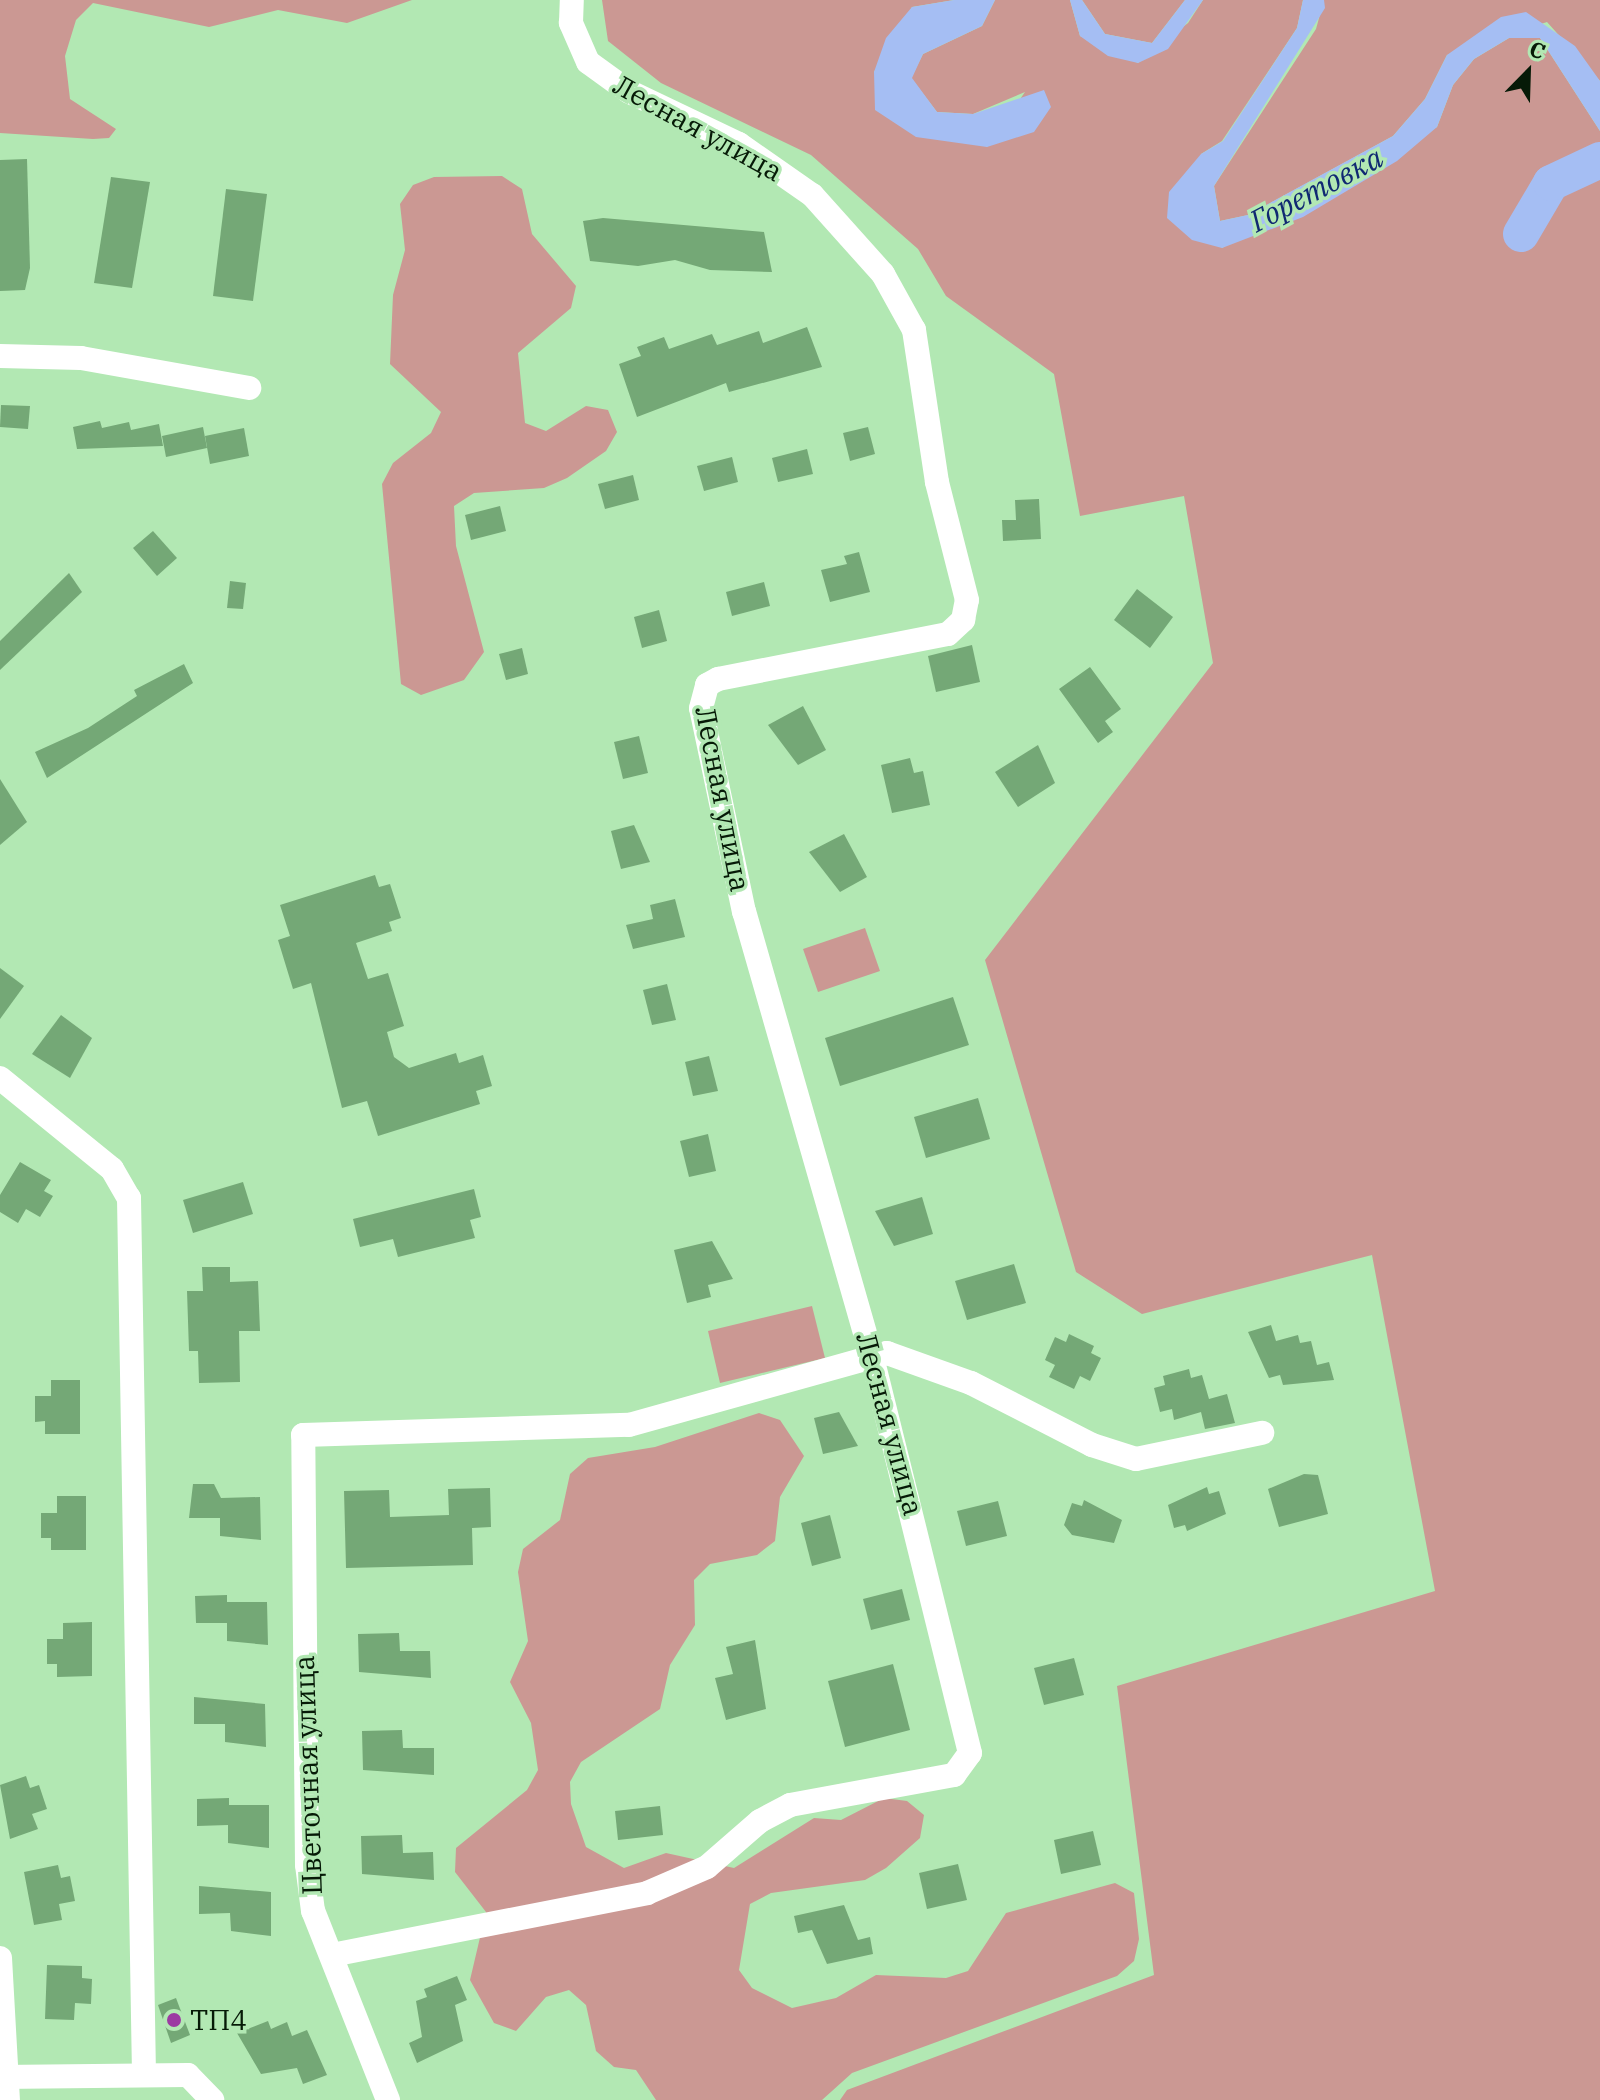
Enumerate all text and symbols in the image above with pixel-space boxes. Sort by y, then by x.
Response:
north arrow [1488,32,1568,112]
text: С [1525,33,1550,66]
street label: Лесная улица [608,68,788,188]
water label: Горетовка [1243,139,1389,239]
street label: Лесная улица [689,704,757,894]
street label: Лесная улица [849,1329,931,1519]
street label: Цветочная улица [287,1655,329,1895]
place label: ТП4 [190,2003,247,2037]
marker: ТП4 [165,2011,183,2029]

